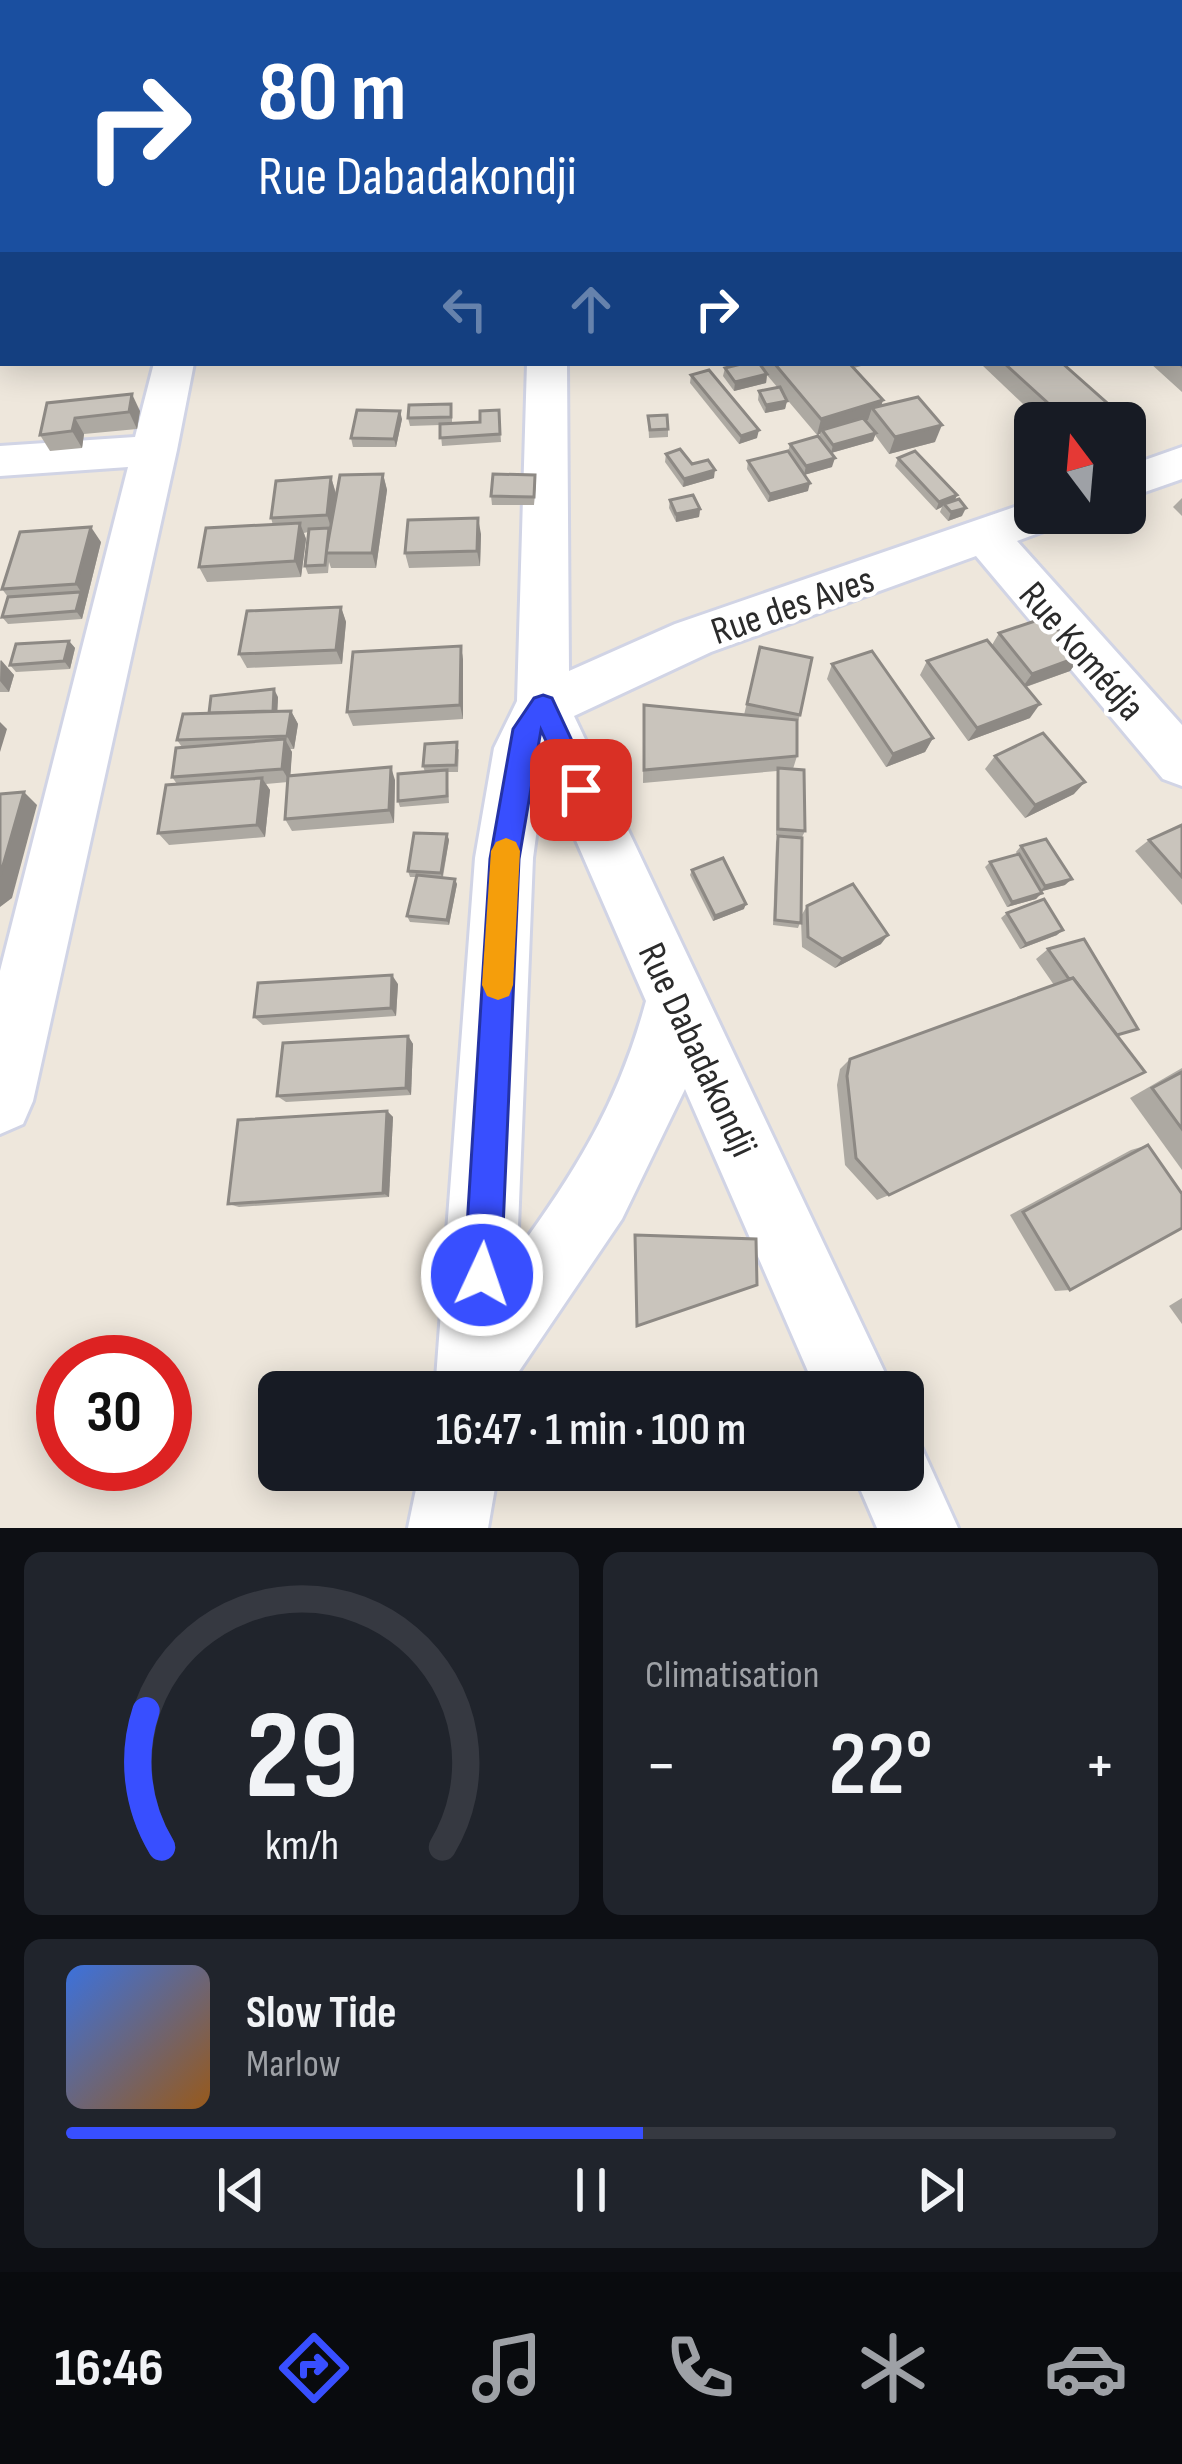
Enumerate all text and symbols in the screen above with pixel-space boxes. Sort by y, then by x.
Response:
text: 80 m [258,43,406,144]
icon: right [60,48,216,204]
text: Rue Dabadakondji [258,145,577,210]
icon: left [432,276,498,342]
icon: ahead [558,276,624,342]
icon: right [684,276,750,342]
north arrow [1014,402,1146,534]
map controls [1014,402,1146,534]
street label: Rue des Aves [705,557,880,656]
street label: Rue Komédja [1008,573,1154,731]
pin [530,739,632,841]
icon: arrive [548,757,614,823]
street label: Rue Dabadakondji [627,936,767,1164]
position arrow [419,1212,545,1338]
speed limit sign: 30 [36,1335,192,1491]
text: 16:47 · 1 min · 100 m [436,1403,746,1458]
text: Climatisation [645,1652,819,1699]
text: 29 [245,1684,358,1833]
text: 22° [828,1712,933,1820]
text: − [645,1727,677,1806]
text: + [1084,1727,1116,1806]
text: km/h [264,1819,339,1871]
text: Slow Tide [246,1986,397,2041]
text: Marlow [246,2041,341,2088]
icon: previous [208,2157,274,2223]
icon: pause [558,2157,624,2223]
icon: next [908,2157,974,2223]
icon: directions [272,2326,356,2410]
icon: music [465,2326,549,2410]
icon: phone [658,2326,742,2410]
icon: climate [851,2326,935,2410]
icon: car [1044,2326,1128,2410]
text: 16:46 [54,2336,164,2401]

